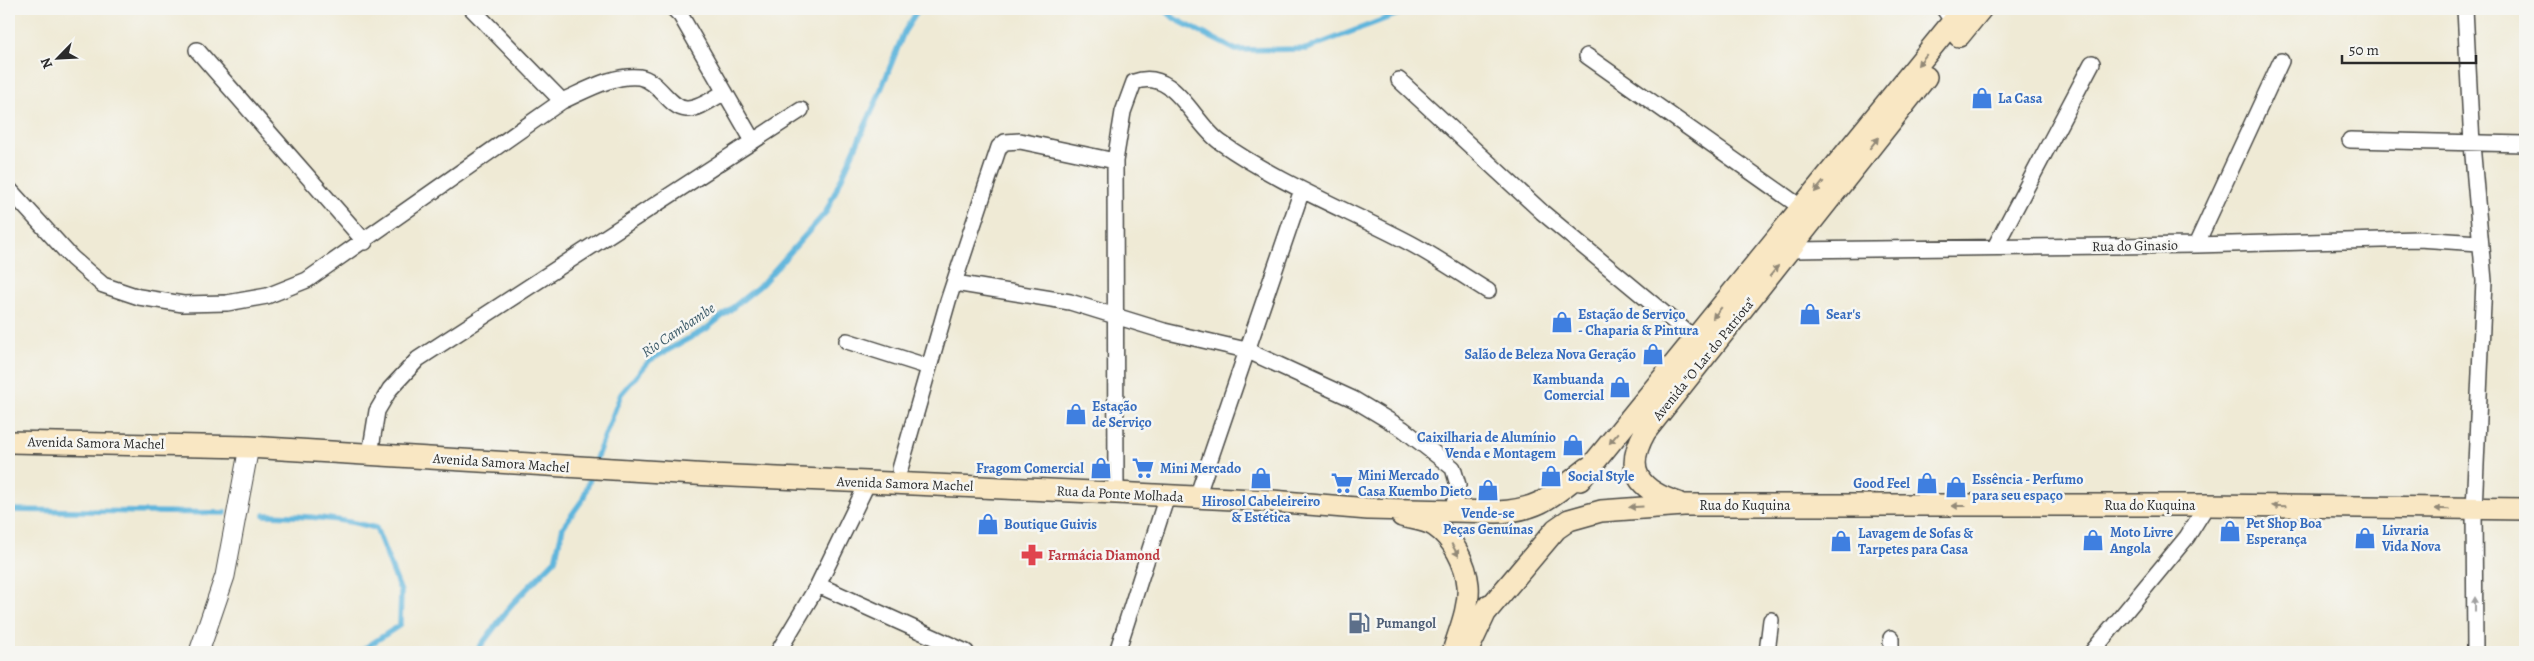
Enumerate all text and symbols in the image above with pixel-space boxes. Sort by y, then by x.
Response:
north arrow [32,32,82,82]
scale bar [2342,32,2475,64]
text: 50 m [2349,40,2379,60]
one-way arrow [1916,53,1927,66]
text: N [36,55,57,72]
shop icon: La Casa [1969,85,1995,111]
place label: La Casa [1998,89,2043,108]
one-way arrow [1869,137,1880,150]
one-way arrow [1814,180,1825,193]
street label: Rua do Ginasio [2092,236,2178,256]
one-way arrow [1768,265,1779,278]
street label: Avenida "O Lar do Patriota" [1648,294,1760,425]
water label: Rio Cambambe [637,298,719,362]
shop icon: Sear's [1797,301,1823,327]
place label: Estação de Serviço - Chaparia & Pintura [1578,305,1699,340]
place label: Sear's [1826,305,1861,324]
one-way arrow [1711,306,1722,319]
shop icon: Estação de Serviço - Chaparia & Pintura [1549,309,1575,335]
shop icon: Salão de Beleza Nova Geração [1640,341,1666,367]
place label: Salão de Beleza Nova Geração [1464,345,1636,364]
place label: Kambuanda Comercial [1533,370,1604,405]
shop icon: Kambuanda Comercial [1607,374,1633,400]
place label: Estação de Serviço [1092,397,1152,432]
shop icon: Estação de Serviço [1063,401,1089,427]
place label: Caixilharia de Alumínio Venda e Montagem [1417,428,1556,463]
one-way arrow [1608,431,1619,444]
street label: Avenida Samora Machel [26,432,165,454]
shop icon: Caixilharia de Alumínio Venda e Montagem [1560,432,1586,458]
street label: Avenida Samora Machel [431,449,570,477]
shop icon: Fragom Comercial [1088,455,1114,481]
supermarket icon: Mini Mercado [1130,455,1156,481]
place label: Fragom Comercial [976,459,1084,478]
place label: Mini Mercado [1160,459,1241,478]
shop icon: Social Style [1538,463,1564,489]
shop icon: Hirosol Cabeleireiro & Estética [1248,465,1274,491]
place label: Mini Mercado Casa Kuembo Dieto [1358,466,1472,501]
place label: Social Style [1568,467,1635,486]
supermarket icon: Mini Mercado Casa Kuembo Dieto [1329,470,1355,496]
shop icon: Good Feel [1914,470,1940,496]
place label: Essência - Perfumo para seu espaço [1972,470,2083,505]
street label: Avenida Samora Machel [835,472,974,496]
place label: Good Feel [1853,474,1910,493]
shop icon: Essência - Perfumo para seu espaço [1943,474,1969,500]
shop icon: Vende-se Peças Genuínas [1475,477,1501,503]
street label: Rua da Ponte Molhada [1056,481,1184,507]
place label: Hirosol Cabeleireiro & Estética [1202,492,1320,527]
street label: Rua do Kuquina [1699,496,1791,515]
street label: Rua do Kuquina [2104,496,2196,515]
one-way arrow [1951,502,1967,510]
one-way arrow [2271,502,2287,510]
place label: Vende-se Peças Genuínas [1443,504,1533,539]
one-way arrow [1627,504,1643,512]
one-way arrow [2433,505,2449,513]
shop icon: Boutique Guivis [975,511,1001,537]
place label: Pet Shop Boa Esperança [2246,514,2322,549]
place label: Boutique Guivis [1004,515,1097,534]
shop icon: Pet Shop Boa Esperança [2217,518,2243,544]
place label: Livraria Vida Nova [2381,521,2441,556]
place label: Moto Livre Angola [2109,523,2174,558]
place label: Lavagem de Sofas & Tarpetes para Casa [1858,524,1974,559]
shop icon: Livraria Vida Nova [2352,525,2378,551]
shop icon: Moto Livre Angola [2080,527,2106,553]
shop icon: Lavagem de Sofas & Tarpetes para Casa [1828,528,1854,554]
pharmacy icon: Farmácia Diamond [1019,542,1045,568]
one-way arrow [1451,543,1460,556]
place label: Farmácia Diamond [1048,546,1160,565]
one-way arrow [2471,595,2479,611]
fuel station icon: Pumangol [1346,610,1372,636]
place label: Pumangol [1376,614,1436,633]

